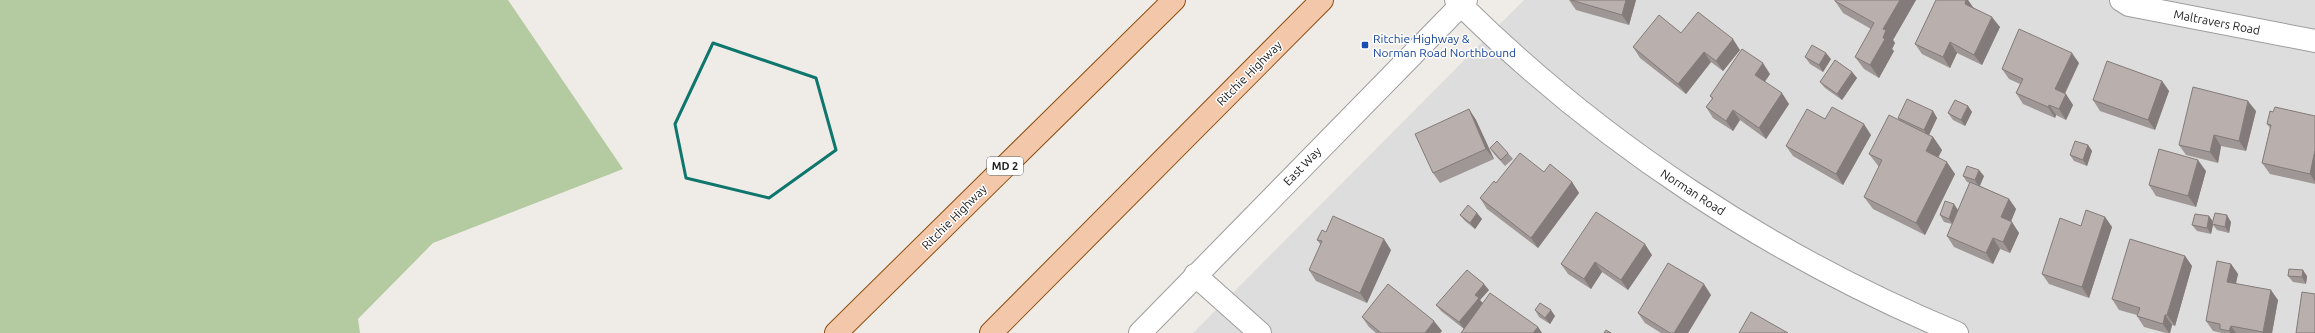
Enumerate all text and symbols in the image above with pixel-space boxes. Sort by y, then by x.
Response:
street label: Maltravers Road [2173,7,2261,37]
place label: Ritchie Highway & Norman Road Northbound [1373,32,1516,59]
street label: Ritchie Highway [1214,38,1284,108]
marker: Ritchie Highway & Norman Road Northbound [1360,40,1370,50]
street label: East Way [1281,144,1324,188]
road number: MD 2 [987,157,1023,175]
street label: Norman Road [1658,166,1728,218]
street label: Ritchie Highway [919,182,989,252]

